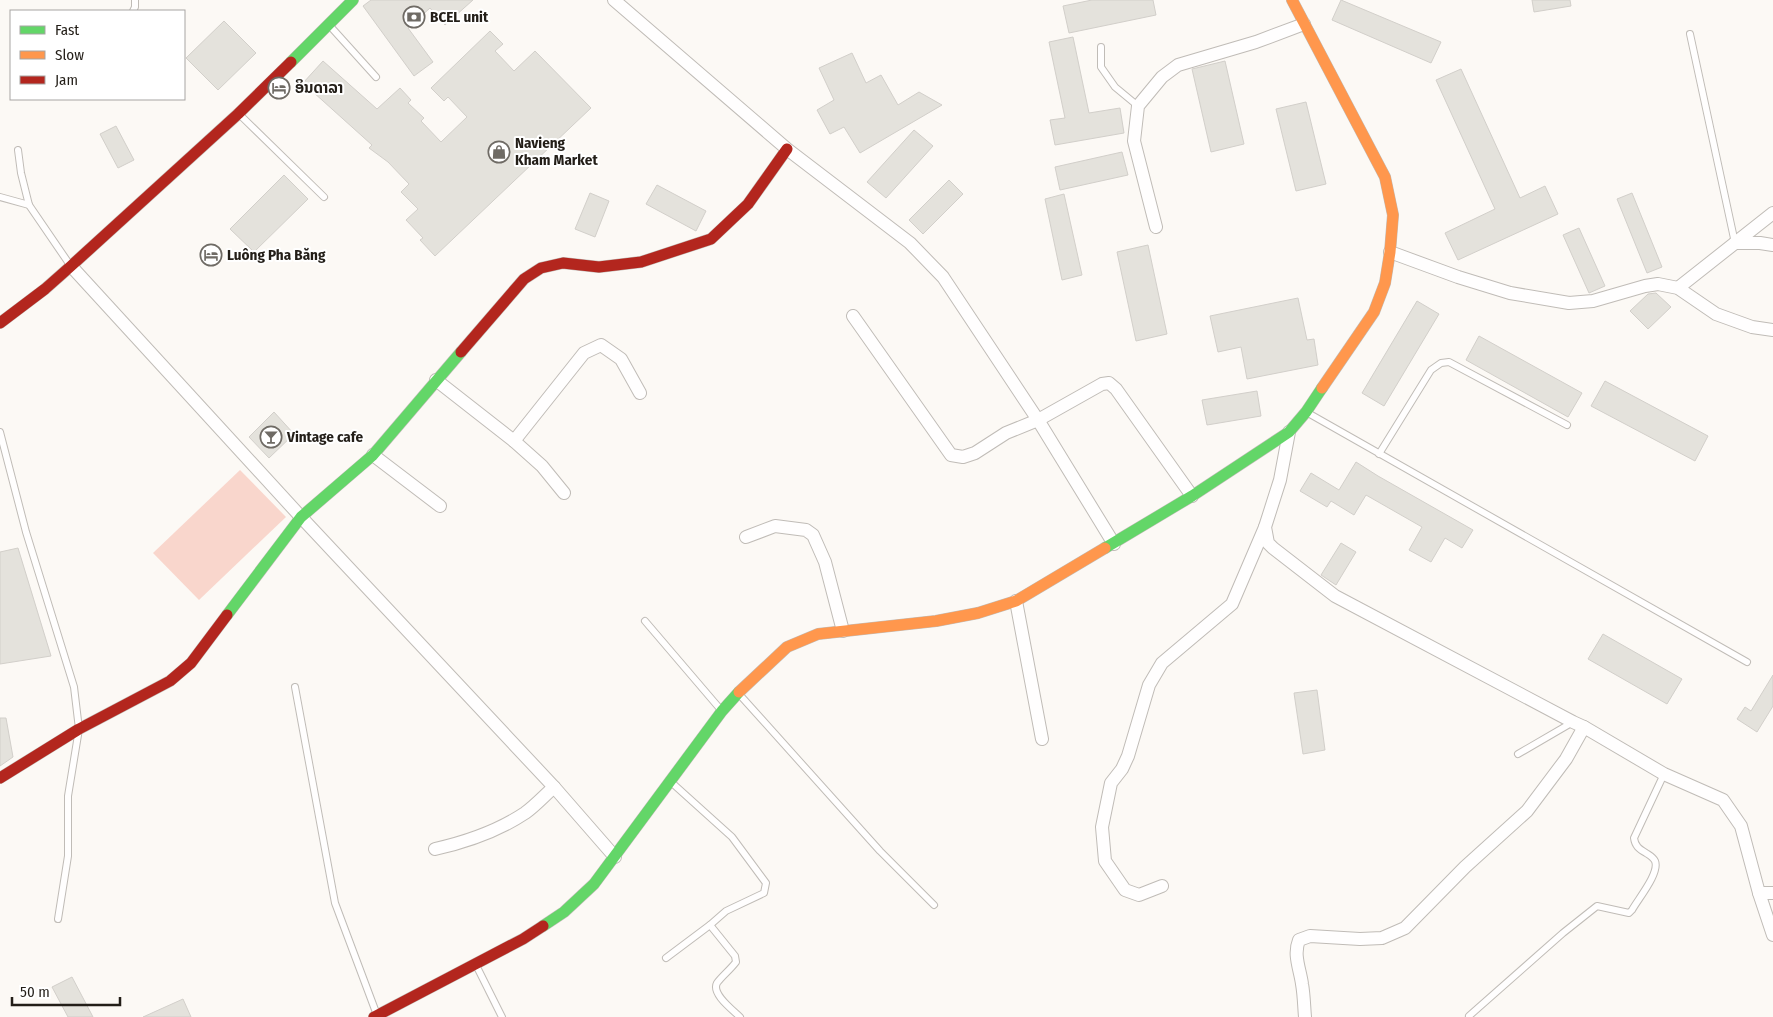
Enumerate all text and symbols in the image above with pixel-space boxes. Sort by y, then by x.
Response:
bank icon: BCEL unit [402,5,426,29]
place label: BCEL unit [430,8,489,26]
legend [10,10,185,100]
text: Fast [55,21,79,39]
text: Slow [55,46,84,64]
text: Jam [55,71,78,89]
hotel icon: ອິນດາລາ [267,76,291,100]
place label: ອິນດາລາ [295,78,343,97]
place label: Navieng Kham Market [515,134,598,169]
shop icon: Navieng Kham Market [487,140,511,164]
hotel icon: Luông Pha Băng [199,243,223,267]
place label: Luông Pha Băng [227,246,326,264]
bar icon: Vintage cafe [259,425,283,449]
place label: Vintage cafe [286,428,364,446]
scale bar [12,974,120,1006]
text: 50 m [20,983,50,1001]

